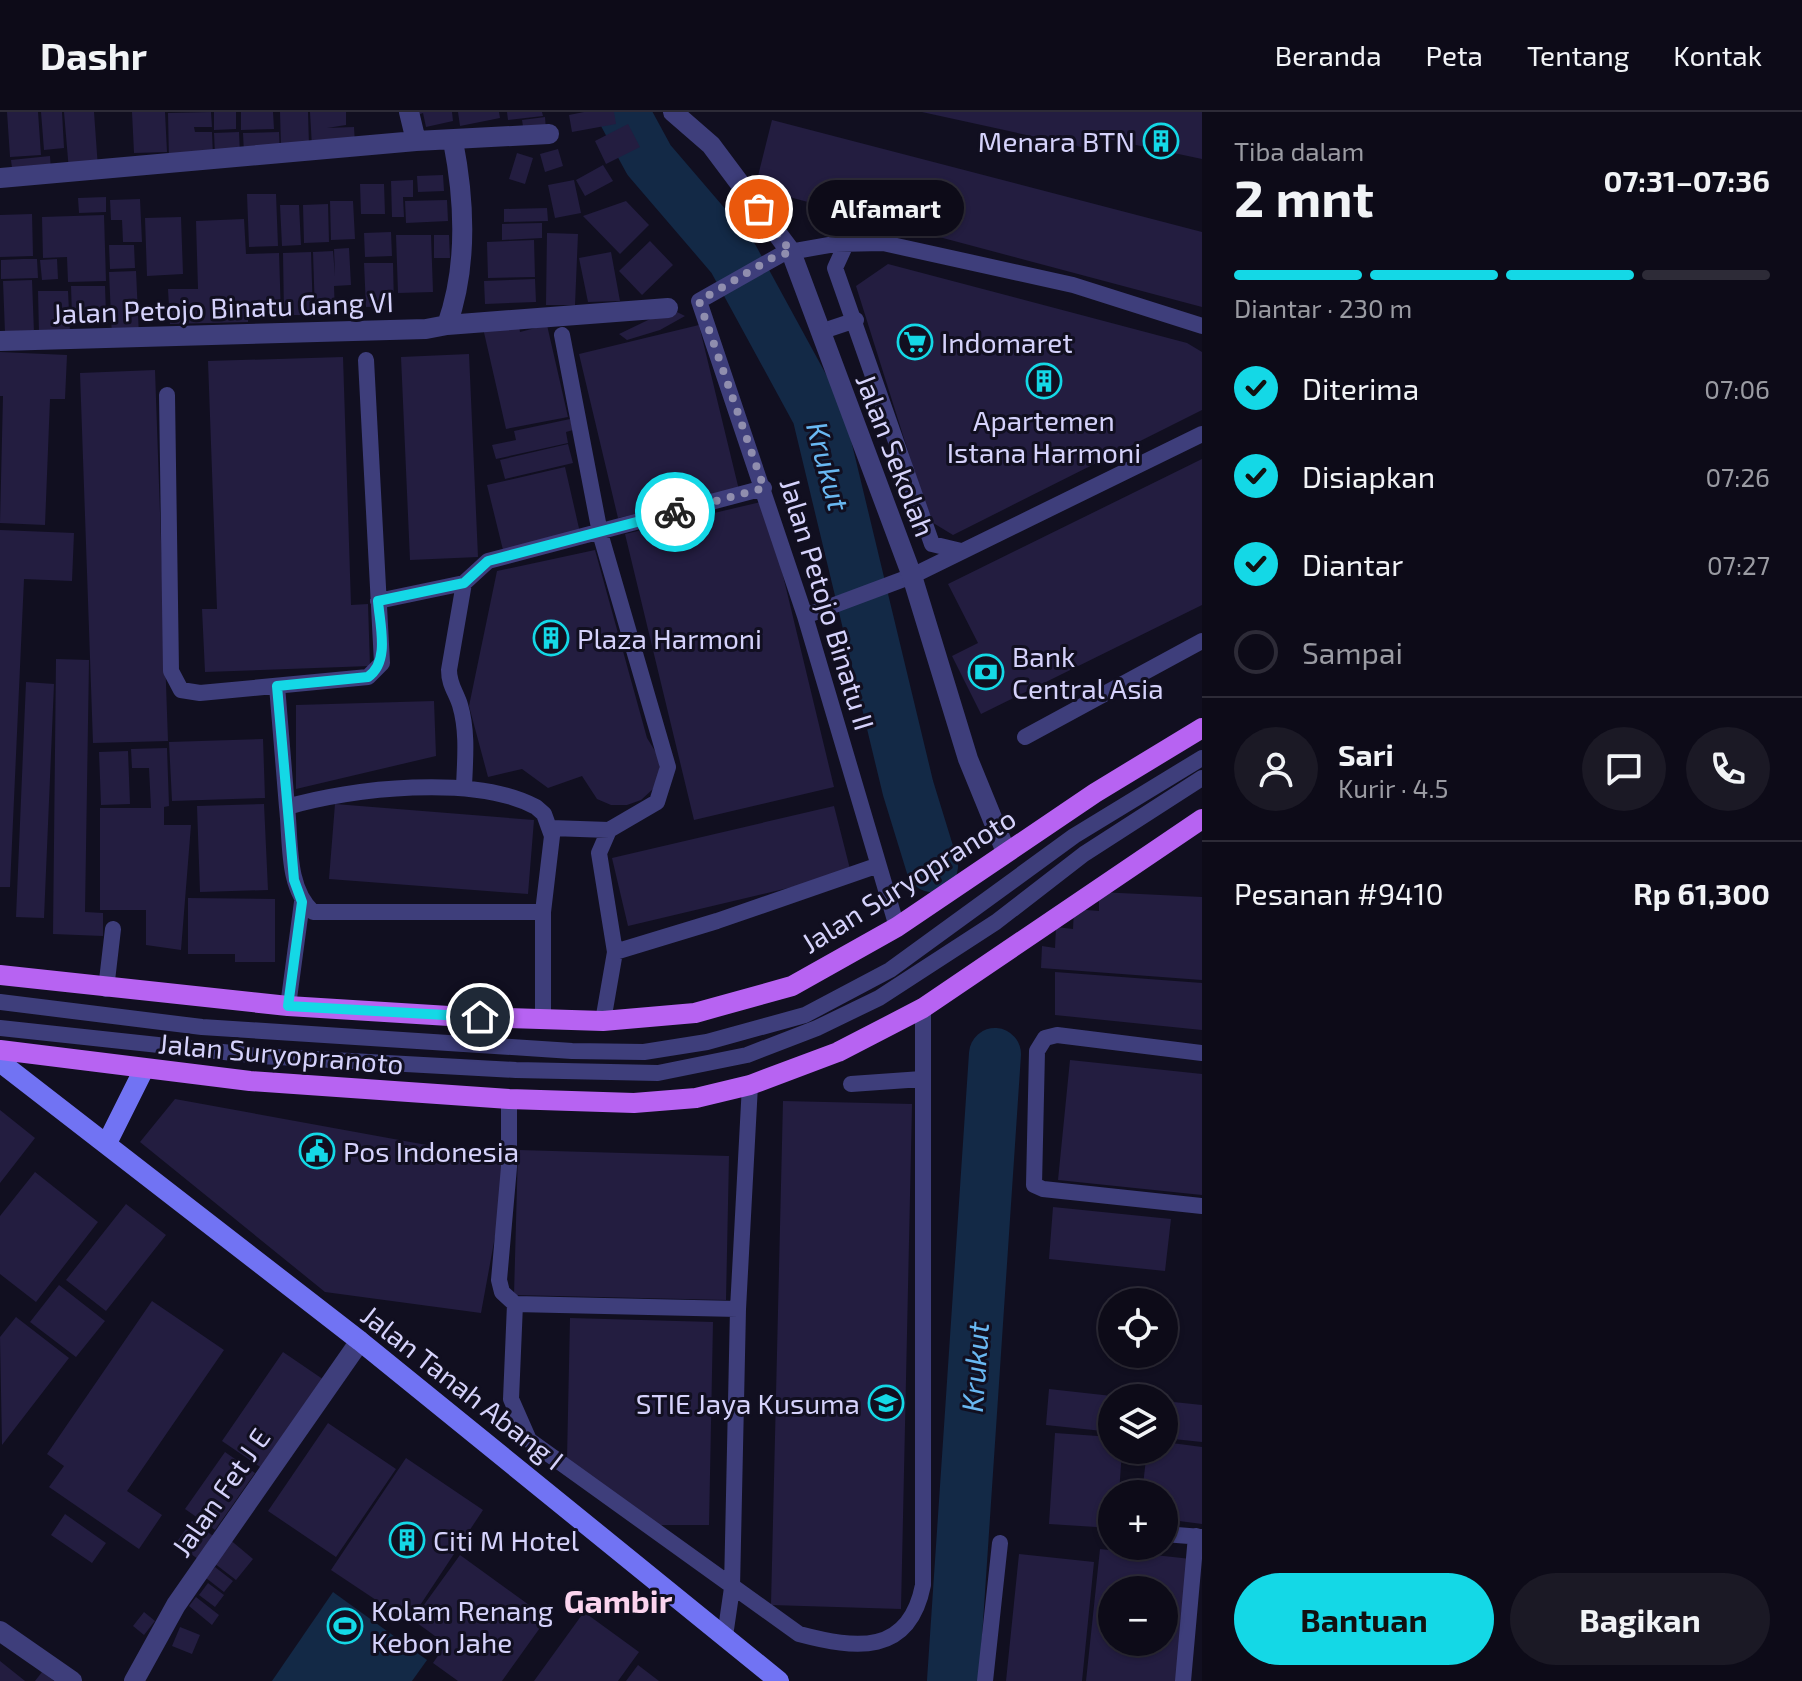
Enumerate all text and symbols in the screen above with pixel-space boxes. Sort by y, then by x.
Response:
text: Dashr [40,32,147,78]
text: Beranda [1275,38,1382,72]
text: Peta [1426,38,1483,72]
text: Tentang [1527,38,1629,72]
text: Kontak [1673,38,1762,72]
building icon: Menara BTN [1142,122,1180,160]
place label: Menara BTN [978,124,1135,158]
text: Tiba dalam [1234,135,1364,166]
text: 07:31–07:36 [1604,162,1770,198]
text: 2 mnt [1234,165,1374,227]
pin [725,175,793,243]
callout: Alfamart [807,181,963,237]
icon: bag [737,187,781,231]
text: Alfamart [831,192,941,223]
street label: Jalan Petojo Binatu Gang VI [52,284,394,330]
text: Diantar · 230 m [1234,292,1412,323]
supermarket icon: Indomaret [896,323,934,361]
place label: Indomaret [941,325,1073,359]
building icon: Apartemen Istana Harmoni [1025,362,1063,400]
icon: check [1234,366,1278,410]
street label: Jalan Sekolah [849,369,943,541]
text: Diterima [1302,370,1419,406]
text: 07:06 [1704,373,1770,404]
place label: Apartemen Istana Harmoni [947,403,1141,469]
water label: Krukut [800,418,858,515]
icon: check [1234,454,1278,498]
text: Disiapkan [1302,458,1435,494]
text: 07:26 [1705,461,1770,492]
courier [635,472,715,552]
street label: Jalan Petojo Binatu II [773,474,883,734]
icon: bike [653,490,697,534]
icon: check [1234,542,1278,586]
text: Diantar [1302,546,1403,582]
text: 07:27 [1707,549,1770,580]
building icon: Plaza Harmoni [532,619,570,657]
place label: Plaza Harmoni [577,621,762,655]
text: Sampai [1302,634,1403,670]
place label: Bank Central Asia [1012,639,1164,705]
bank icon: Bank Central Asia [967,653,1005,691]
button: person [1234,727,1318,811]
button: chat [1582,727,1666,811]
button: phone [1686,727,1770,811]
text: Sari [1338,736,1394,772]
text: Kurir · 4.5 [1338,772,1448,803]
street label: Jalan Suryopranoto [795,800,1021,960]
text: Pesanan #9410 [1234,875,1444,911]
text: Rp 61,300 [1633,875,1770,911]
pin [446,983,514,1051]
icon: home [458,995,502,1039]
street label: Jalan Suryopranoto [157,1025,405,1081]
public building icon: Pos Indonesia [298,1132,336,1170]
place label: Pos Indonesia [343,1134,519,1168]
map controls [1098,1288,1178,1656]
button: locate [1098,1288,1178,1368]
street label: Jalan Tanah Abang I [355,1298,571,1476]
water label: Krukut [953,1320,995,1413]
school or university icon: STIE Jaya Kusuma [867,1384,905,1422]
button: layers [1098,1384,1178,1464]
place label: STIE Jaya Kusuma [636,1386,860,1420]
street label: Jalan Fet J E [163,1421,277,1563]
button: + [1098,1480,1178,1560]
building icon: Citi M Hotel [388,1521,426,1559]
place label: Citi M Hotel [433,1523,580,1557]
button: Bantuan [1234,1573,1494,1665]
button: Bagikan [1510,1573,1770,1665]
button: − [1098,1576,1178,1656]
district label: Gambir [564,1581,673,1619]
place label: Kolam Renang Kebon Jahe [371,1593,554,1659]
sports icon: Kolam Renang Kebon Jahe [326,1607,364,1645]

